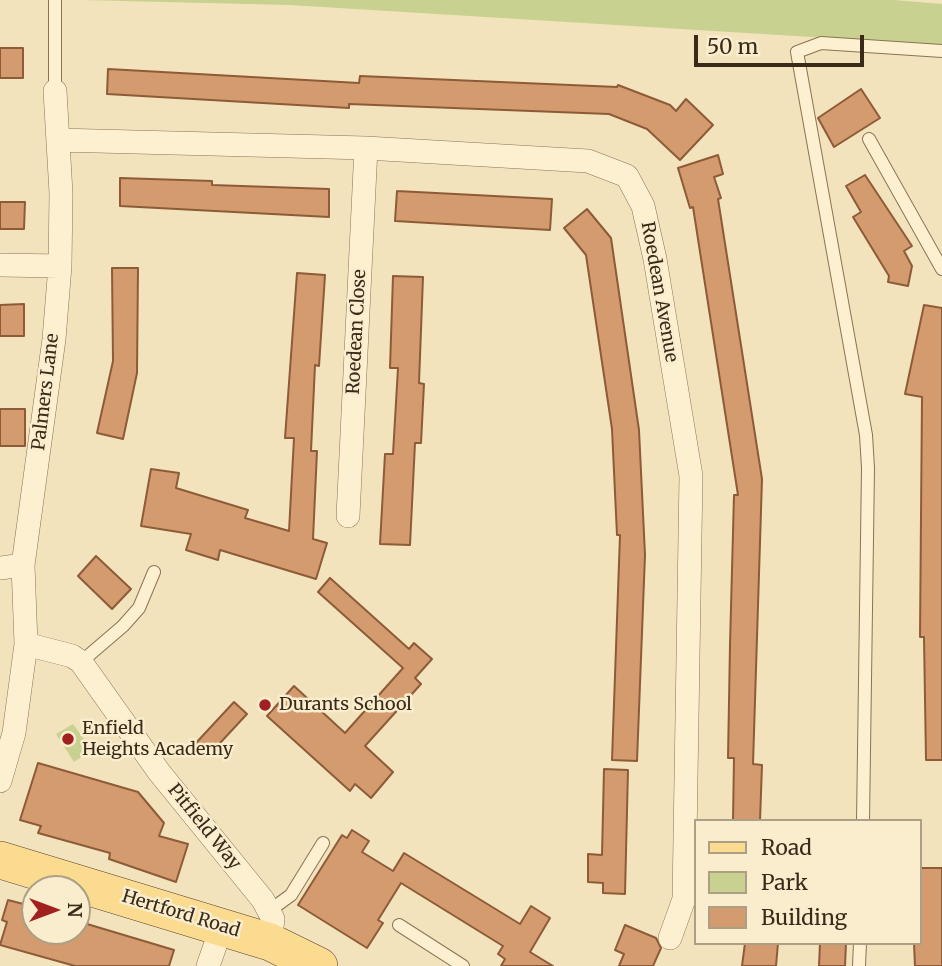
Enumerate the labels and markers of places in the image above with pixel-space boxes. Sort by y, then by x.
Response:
place label: Durants School [279,694,412,716]
marker: Durants School [257,697,273,713]
place label: Enfield Heights Academy [82,718,233,760]
marker: Enfield Heights Academy [60,731,76,747]

